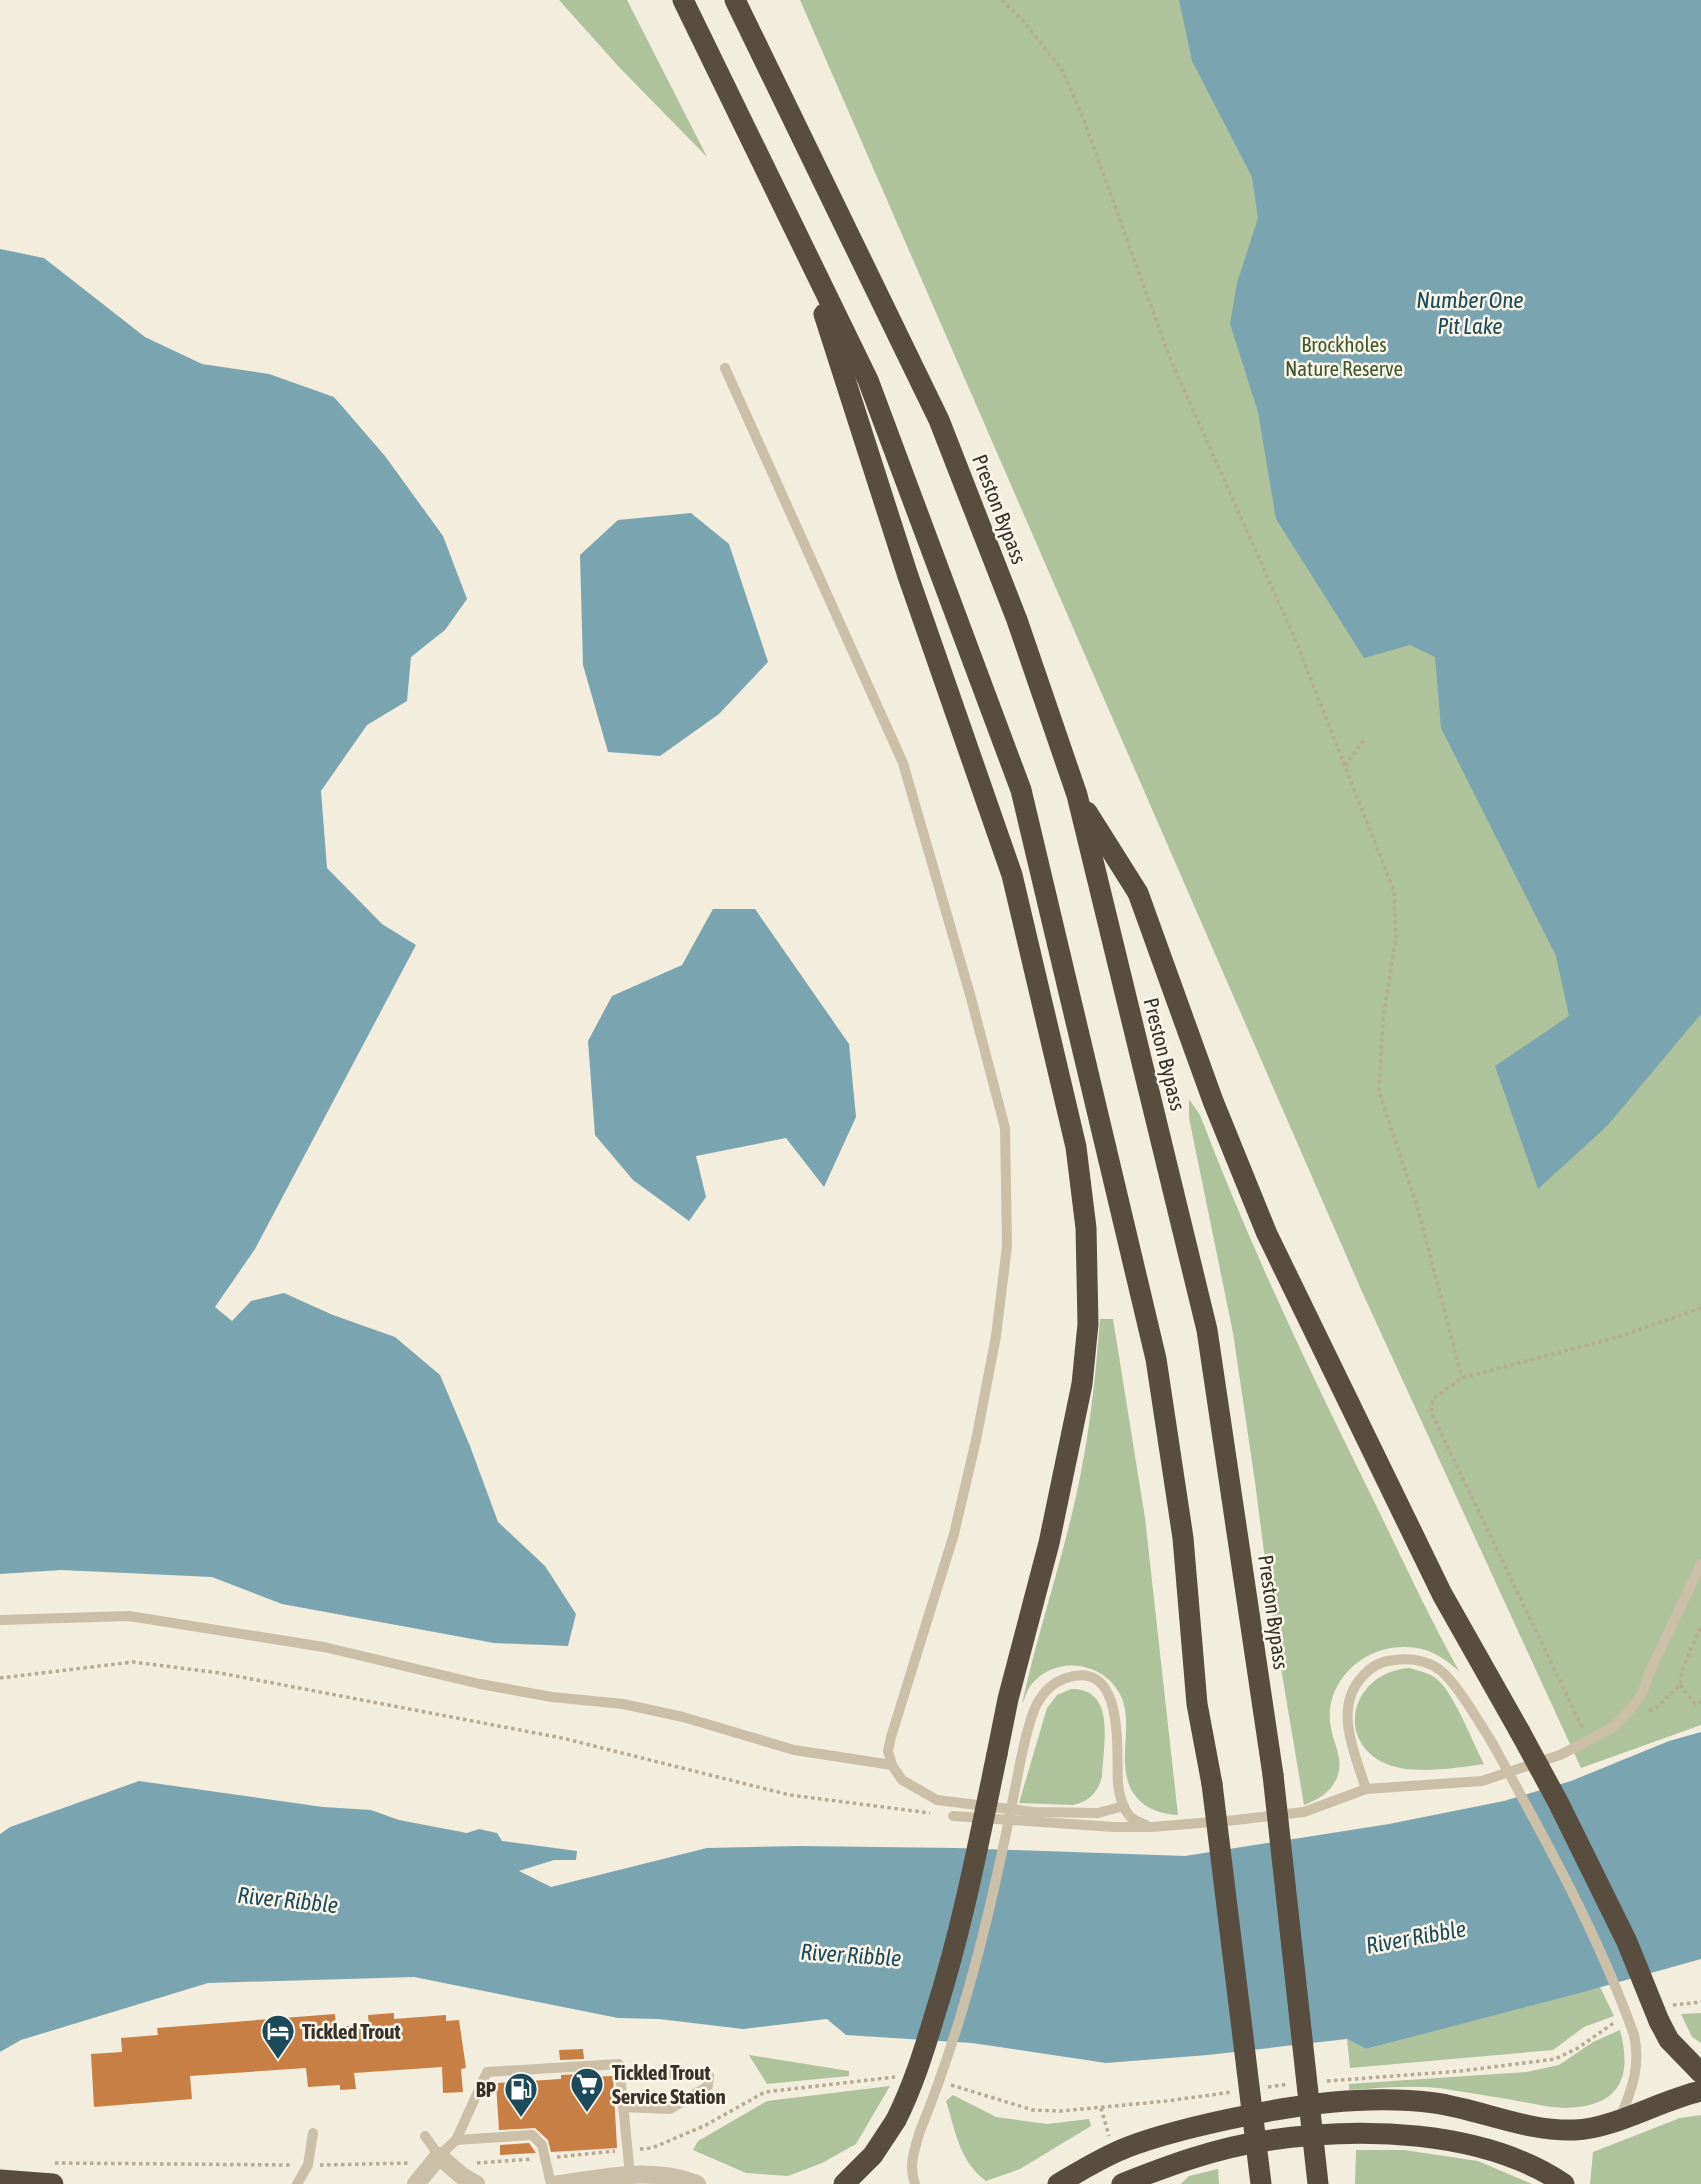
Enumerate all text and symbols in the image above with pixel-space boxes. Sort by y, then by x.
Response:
water label: Number One Pit Lake [1416,287,1524,339]
park label: Brockholes Nature Reserve [1285,332,1403,380]
street label: Preston Bypass [968,451,1032,567]
street label: Preston Bypass [1139,995,1191,1113]
street label: Preston Bypass [1254,1553,1294,1671]
water label: River Ribble [236,1882,340,1918]
water label: River Ribble [1364,1915,1468,1959]
water label: River Ribble [800,1939,902,1971]
hotel icon: Tickled Trout [259,2012,297,2061]
place label: Tickled Trout [302,2019,400,2043]
place label: Tickled Trout Service Station [612,2060,726,2108]
supermarket icon: Tickled Trout Service Station [568,2065,606,2114]
fuel station icon: BP [502,2070,540,2119]
place label: BP [476,2077,497,2101]

